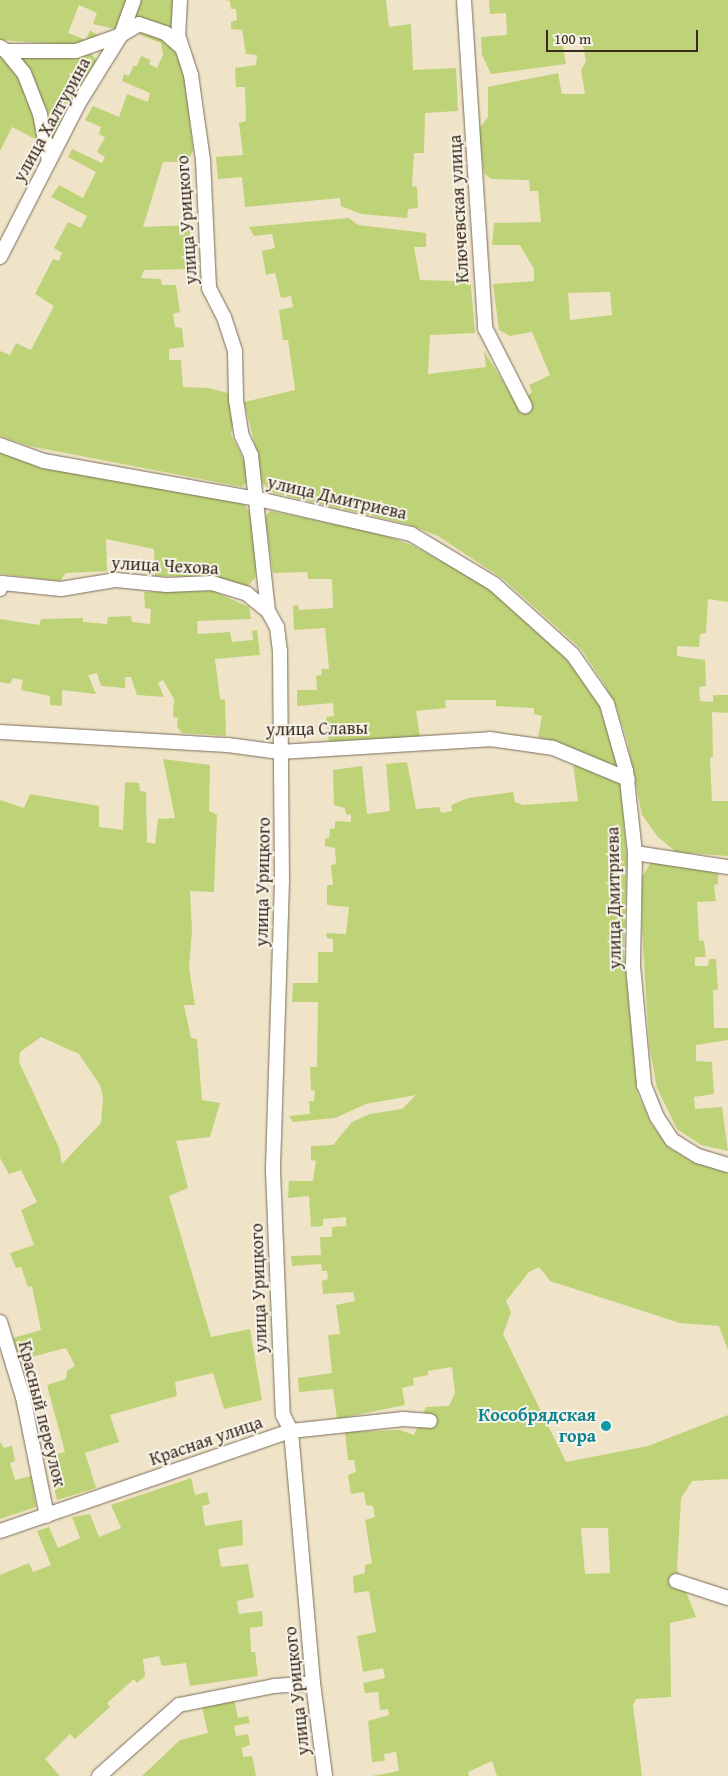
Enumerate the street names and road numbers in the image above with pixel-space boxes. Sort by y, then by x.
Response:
street label: улица Халтурина [9,54,95,186]
street label: Ключевская улица [444,134,474,284]
street label: улица Урицкого [172,155,202,285]
street label: улица Дмитриева [265,471,409,525]
street label: улица Чехова [111,552,219,580]
street label: улица Славы [266,717,368,741]
street label: улица Урицкого [251,817,275,947]
street label: улица Дмитриева [602,827,626,969]
street label: улица Урицкого [246,1223,272,1353]
street label: Красный переулок [13,1339,71,1489]
street label: Красная улица [147,1412,265,1470]
street label: улица Урицкого [279,1625,315,1757]

